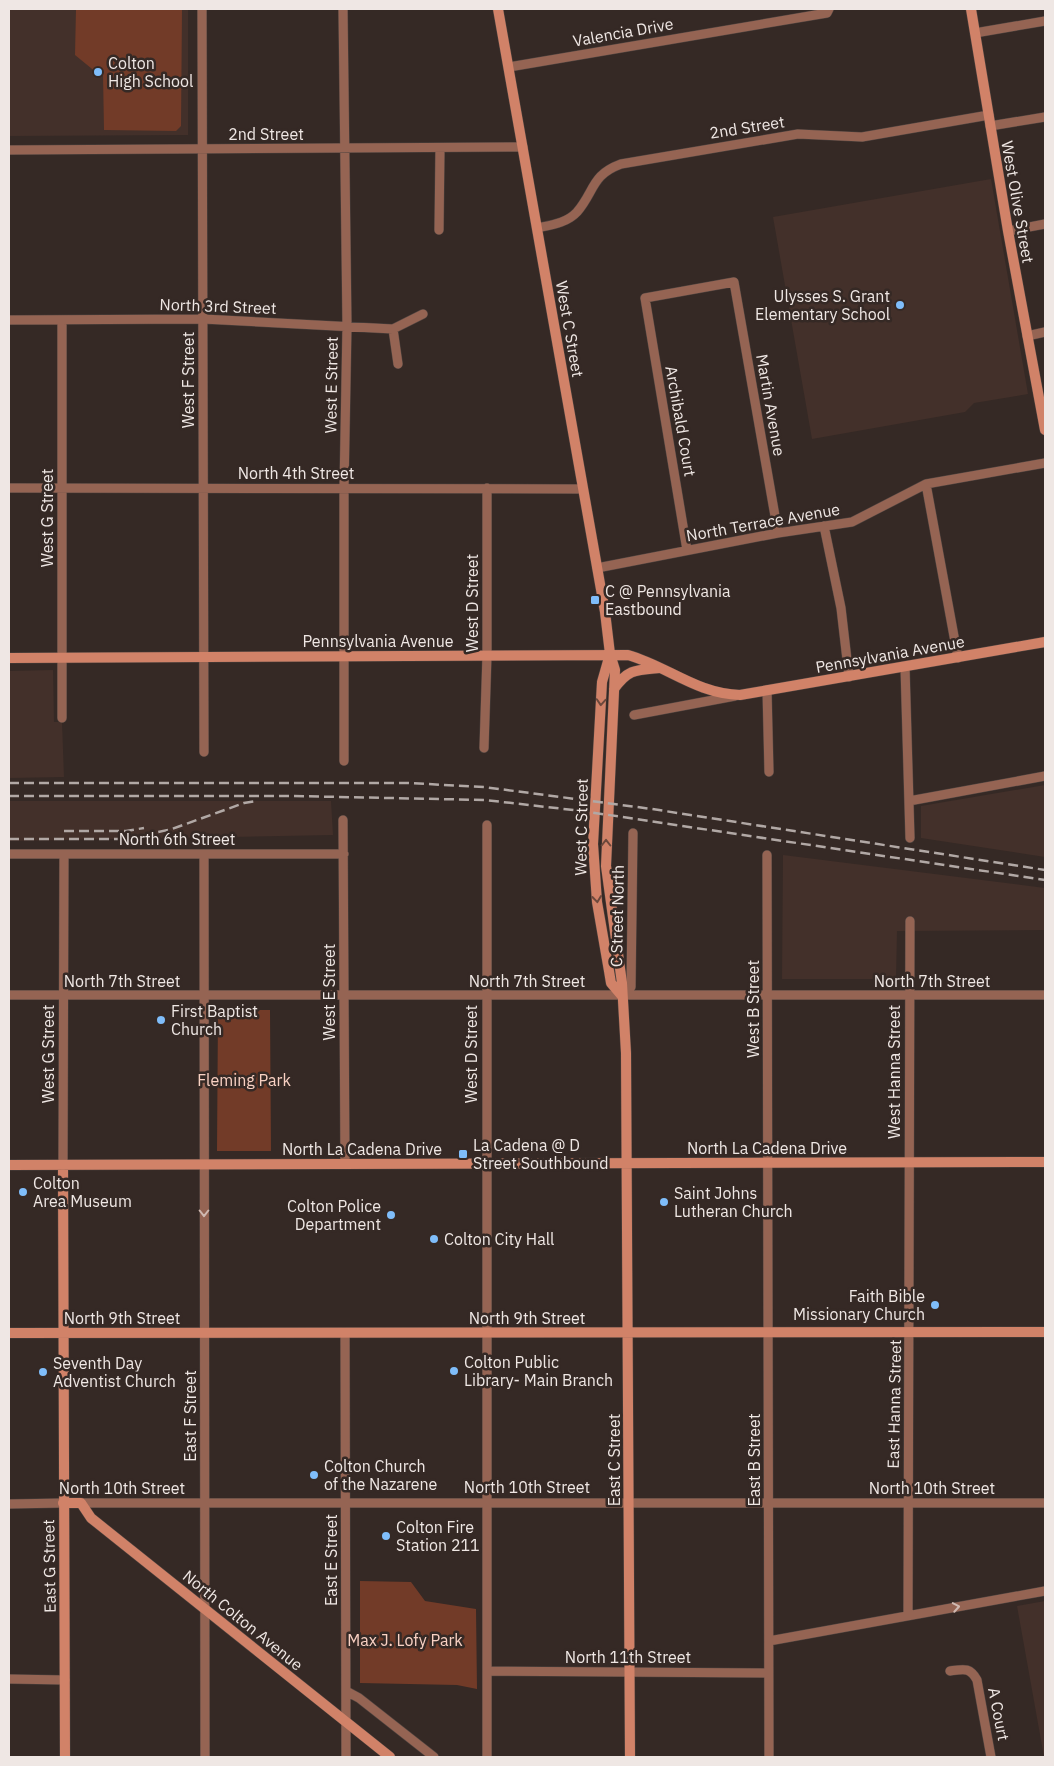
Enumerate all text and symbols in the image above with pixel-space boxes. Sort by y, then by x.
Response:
street label: Valencia Drive [571,13,675,51]
place label: Colton High School [108,53,193,91]
marker: Colton High School [92,66,104,78]
street label: 2nd Street [708,111,786,143]
street label: 2nd Street [228,124,304,144]
street label: West Olive Street [997,139,1039,265]
street label: West C Street [552,279,588,379]
place label: Ulysses S. Grant Elementary School [755,286,890,324]
street label: North 3rd Street [159,294,277,318]
marker: Ulysses S. Grant Elementary School [894,299,906,311]
street label: West F Street [178,332,198,428]
street label: West E Street [320,336,342,434]
street label: Martin Avenue [752,352,790,458]
street label: Archibald Court [661,364,701,478]
street label: North 4th Street [238,463,354,483]
street label: West G Street [37,469,57,567]
street label: North Terrace Avenue [685,499,842,545]
street label: West D Street [462,554,482,652]
place label: C @ Pennsylvania Eastbound [605,581,731,619]
marker: C @ Pennsylvania Eastbound [589,594,601,606]
street label: Pennsylvania Avenue [302,631,454,651]
street label: Pennsylvania Avenue [814,631,966,677]
one-way arrow [596,698,607,706]
street label: West C Street [570,778,592,876]
street label: North 6th Street [119,829,235,849]
one-way arrow [601,839,611,846]
street label: C Street North [606,865,628,967]
one-way arrow [591,895,602,903]
street label: West E Street [319,944,339,1040]
street label: West B Street [743,960,763,1058]
street label: North 7th Street [64,971,180,991]
street label: North 7th Street [469,971,585,991]
street label: North 7th Street [874,971,990,991]
place label: First Baptist Church [171,1001,258,1039]
street label: West G Street [38,1005,58,1103]
street label: West D Street [461,1005,481,1103]
street label: West Hanna Street [884,1005,904,1139]
marker: First Baptist Church [155,1014,167,1026]
park label: Fleming Park [197,1070,291,1090]
place label: La Cadena @ D Street Southbound [473,1135,608,1173]
street label: North La Cadena Drive [687,1138,847,1158]
street label: North La Cadena Drive [282,1139,442,1159]
marker: La Cadena @ D Street Southbound [457,1148,469,1160]
place label: Colton Area Museum [33,1173,132,1211]
place label: Saint Johns Lutheran Church [674,1183,793,1221]
marker: Colton Area Museum [17,1186,29,1198]
place label: Colton Police Department [287,1196,381,1234]
marker: Saint Johns Lutheran Church [658,1196,670,1208]
marker: Colton Police Department [385,1209,397,1221]
one-way arrow [199,1210,209,1217]
place label: Colton City Hall [444,1229,554,1249]
marker: Colton City Hall [428,1233,440,1245]
place label: Faith Bible Missionary Church [793,1286,925,1324]
marker: Faith Bible Missionary Church [929,1299,941,1311]
street label: North 9th Street [64,1308,180,1328]
street label: North 9th Street [469,1308,585,1328]
street label: East Hanna Street [883,1339,905,1469]
place label: Colton Public Library- Main Branch [464,1352,613,1390]
place label: Seventh Day Adventist Church [53,1353,176,1391]
marker: Colton Public Library- Main Branch [448,1365,460,1377]
marker: Seventh Day Adventist Church [37,1366,49,1378]
street label: East F Street [180,1370,200,1462]
street label: East B Street [744,1413,764,1507]
street label: East C Street [604,1414,624,1506]
place label: Colton Church of the Nazarene [324,1456,438,1494]
marker: Colton Church of the Nazarene [308,1469,320,1481]
street label: North 10th Street [464,1477,590,1497]
street label: North 10th Street [59,1478,185,1498]
street label: North 10th Street [869,1478,995,1498]
street label: East E Street [321,1514,341,1606]
place label: Colton Fire Station 211 [396,1517,480,1555]
street label: East G Street [38,1519,60,1613]
marker: Colton Fire Station 211 [380,1530,392,1542]
street label: North Colton Avenue [179,1565,307,1675]
one-way arrow [952,1602,961,1612]
park label: Max J. Lofy Park [347,1630,463,1650]
street label: North 11th Street [565,1647,691,1667]
street label: A Court [984,1686,1014,1742]

